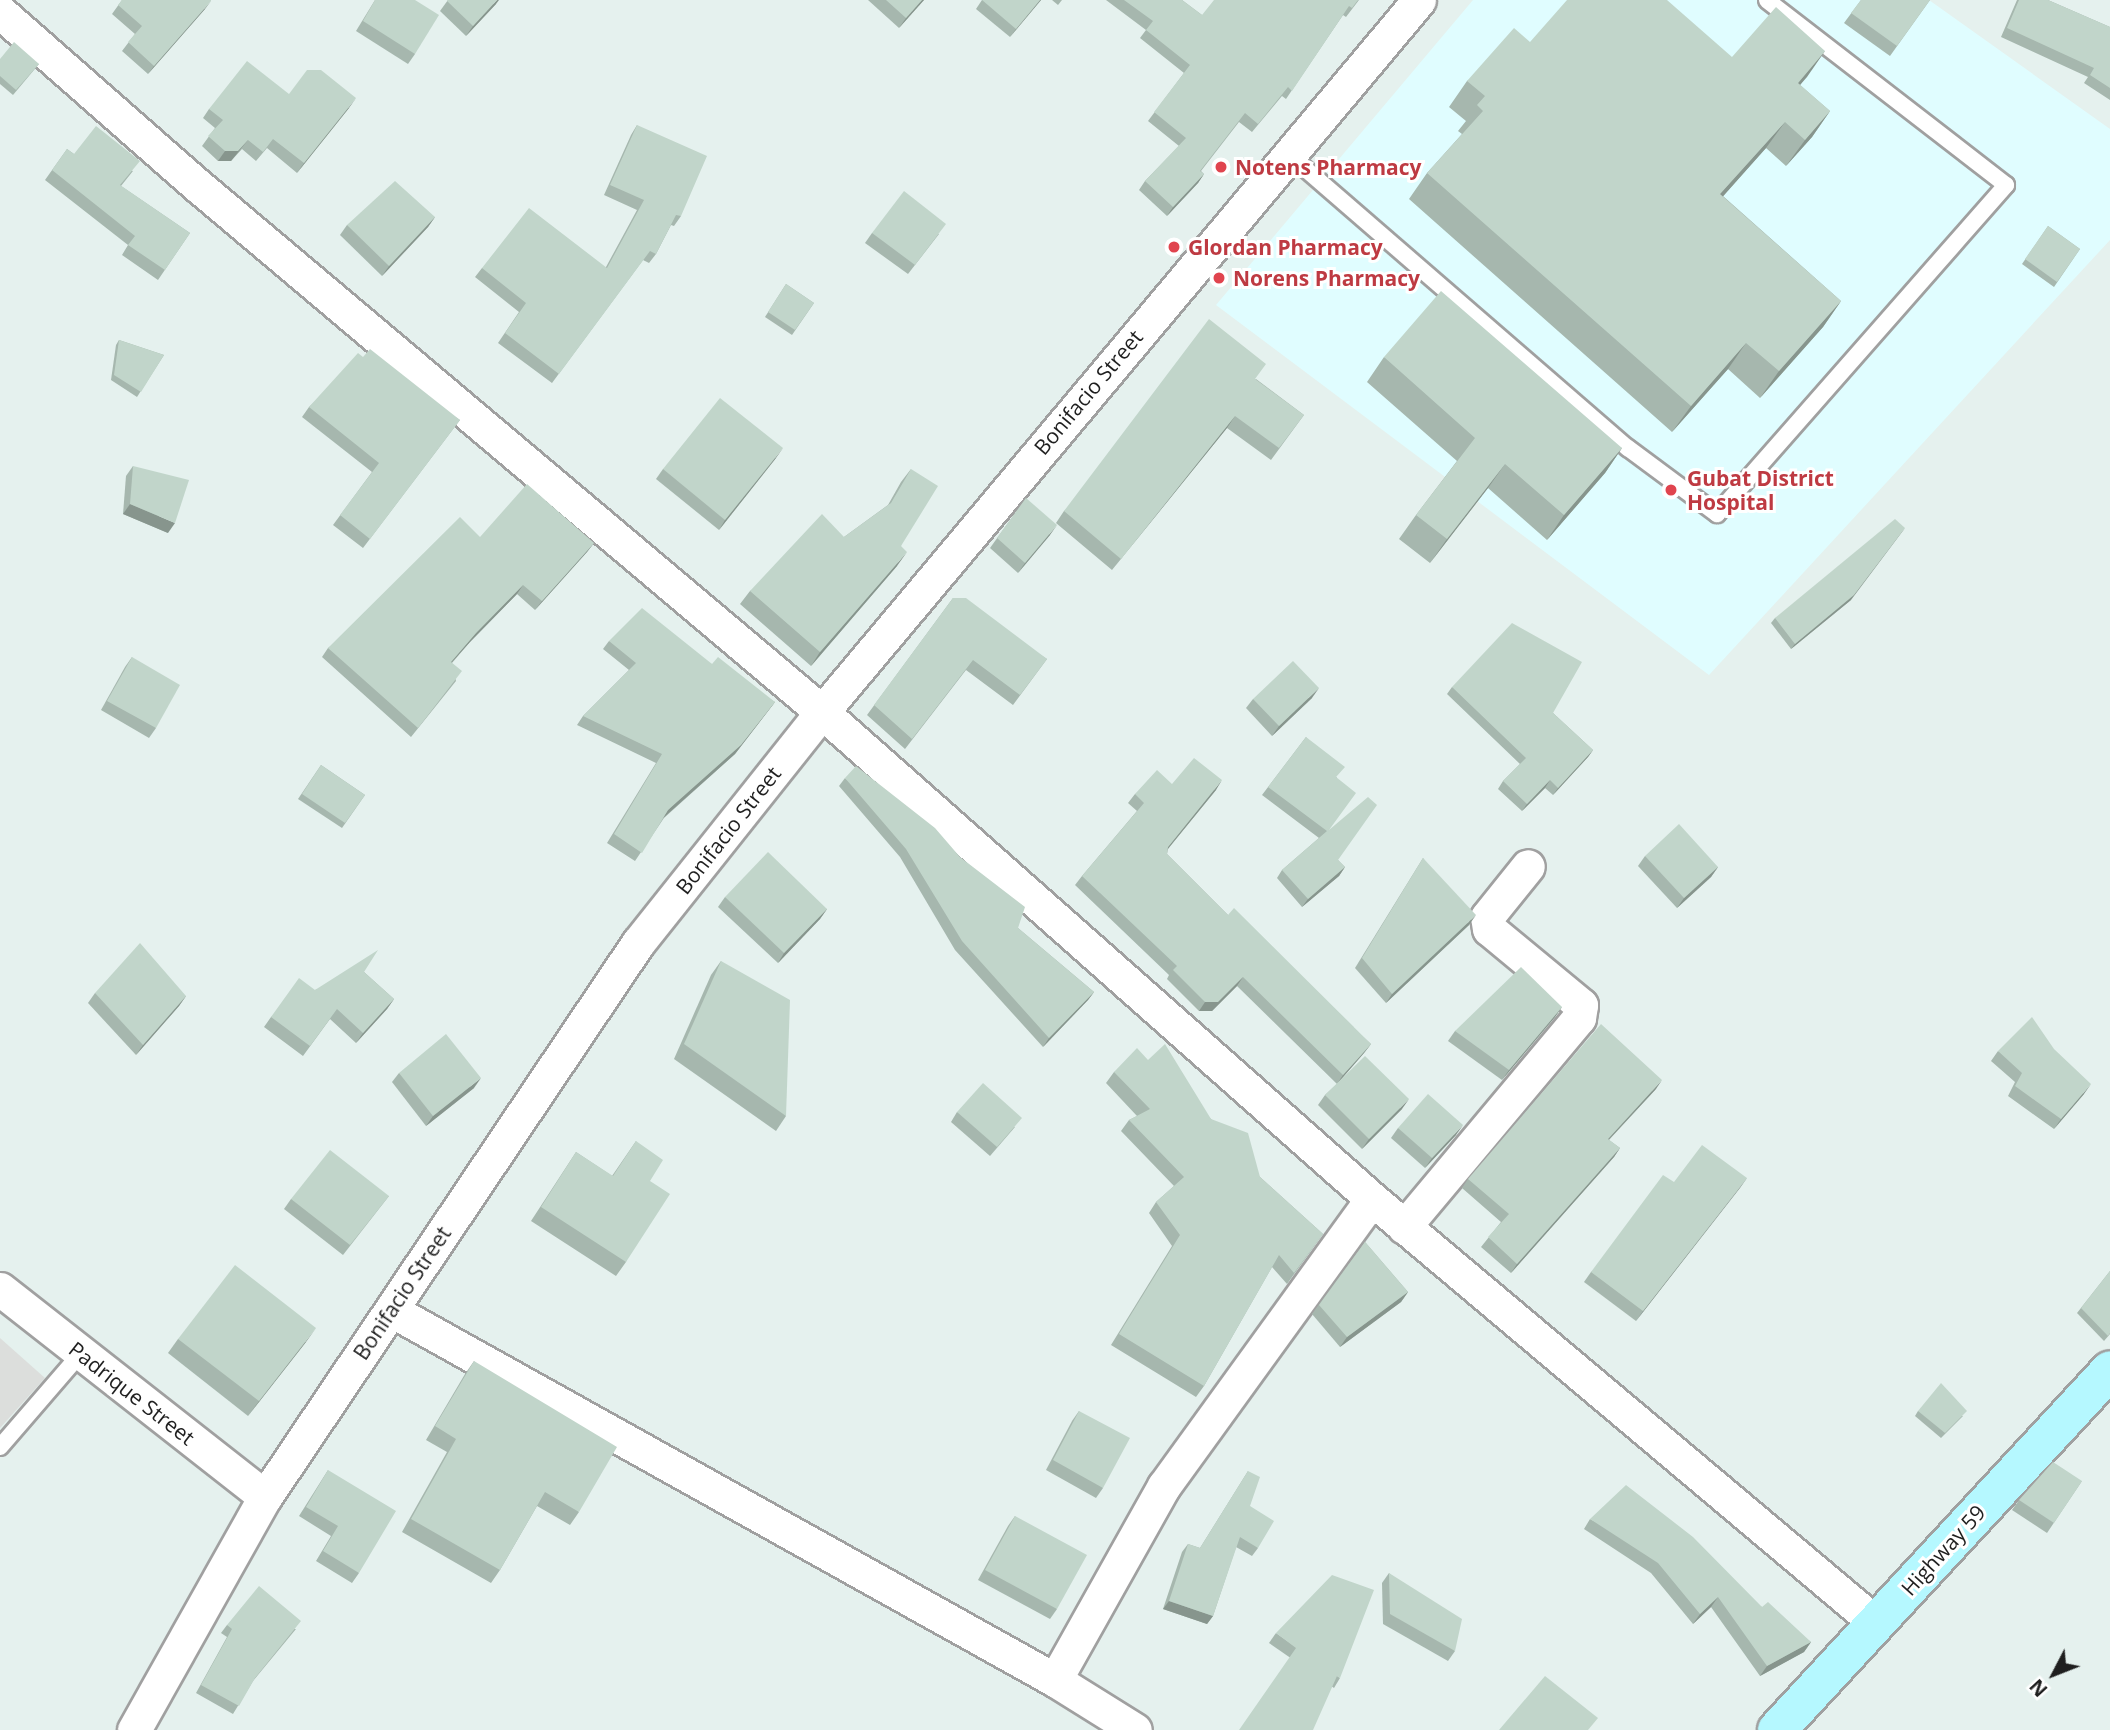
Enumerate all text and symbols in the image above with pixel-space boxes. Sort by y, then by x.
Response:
place label: Notens Pharmacy [1235,154,1422,180]
marker: Notens Pharmacy [1213,159,1229,175]
place label: Glordan Pharmacy [1188,234,1383,260]
marker: Glordan Pharmacy [1166,239,1182,255]
place label: Norens Pharmacy [1233,265,1420,291]
marker: Norens Pharmacy [1211,270,1227,286]
street label: Bonifacio Street [1028,324,1148,460]
place label: Gubat District Hospital [1687,465,1834,515]
marker: Gubat District Hospital [1661,480,1681,500]
street label: Bonifacio Street [670,761,786,899]
street label: Bonifacio Street [348,1222,456,1364]
street label: Padrique Street [64,1336,200,1450]
street label: Highway 59 [1896,1500,1990,1600]
north arrow [2019,1639,2089,1709]
text: N [2024,1674,2053,1702]

